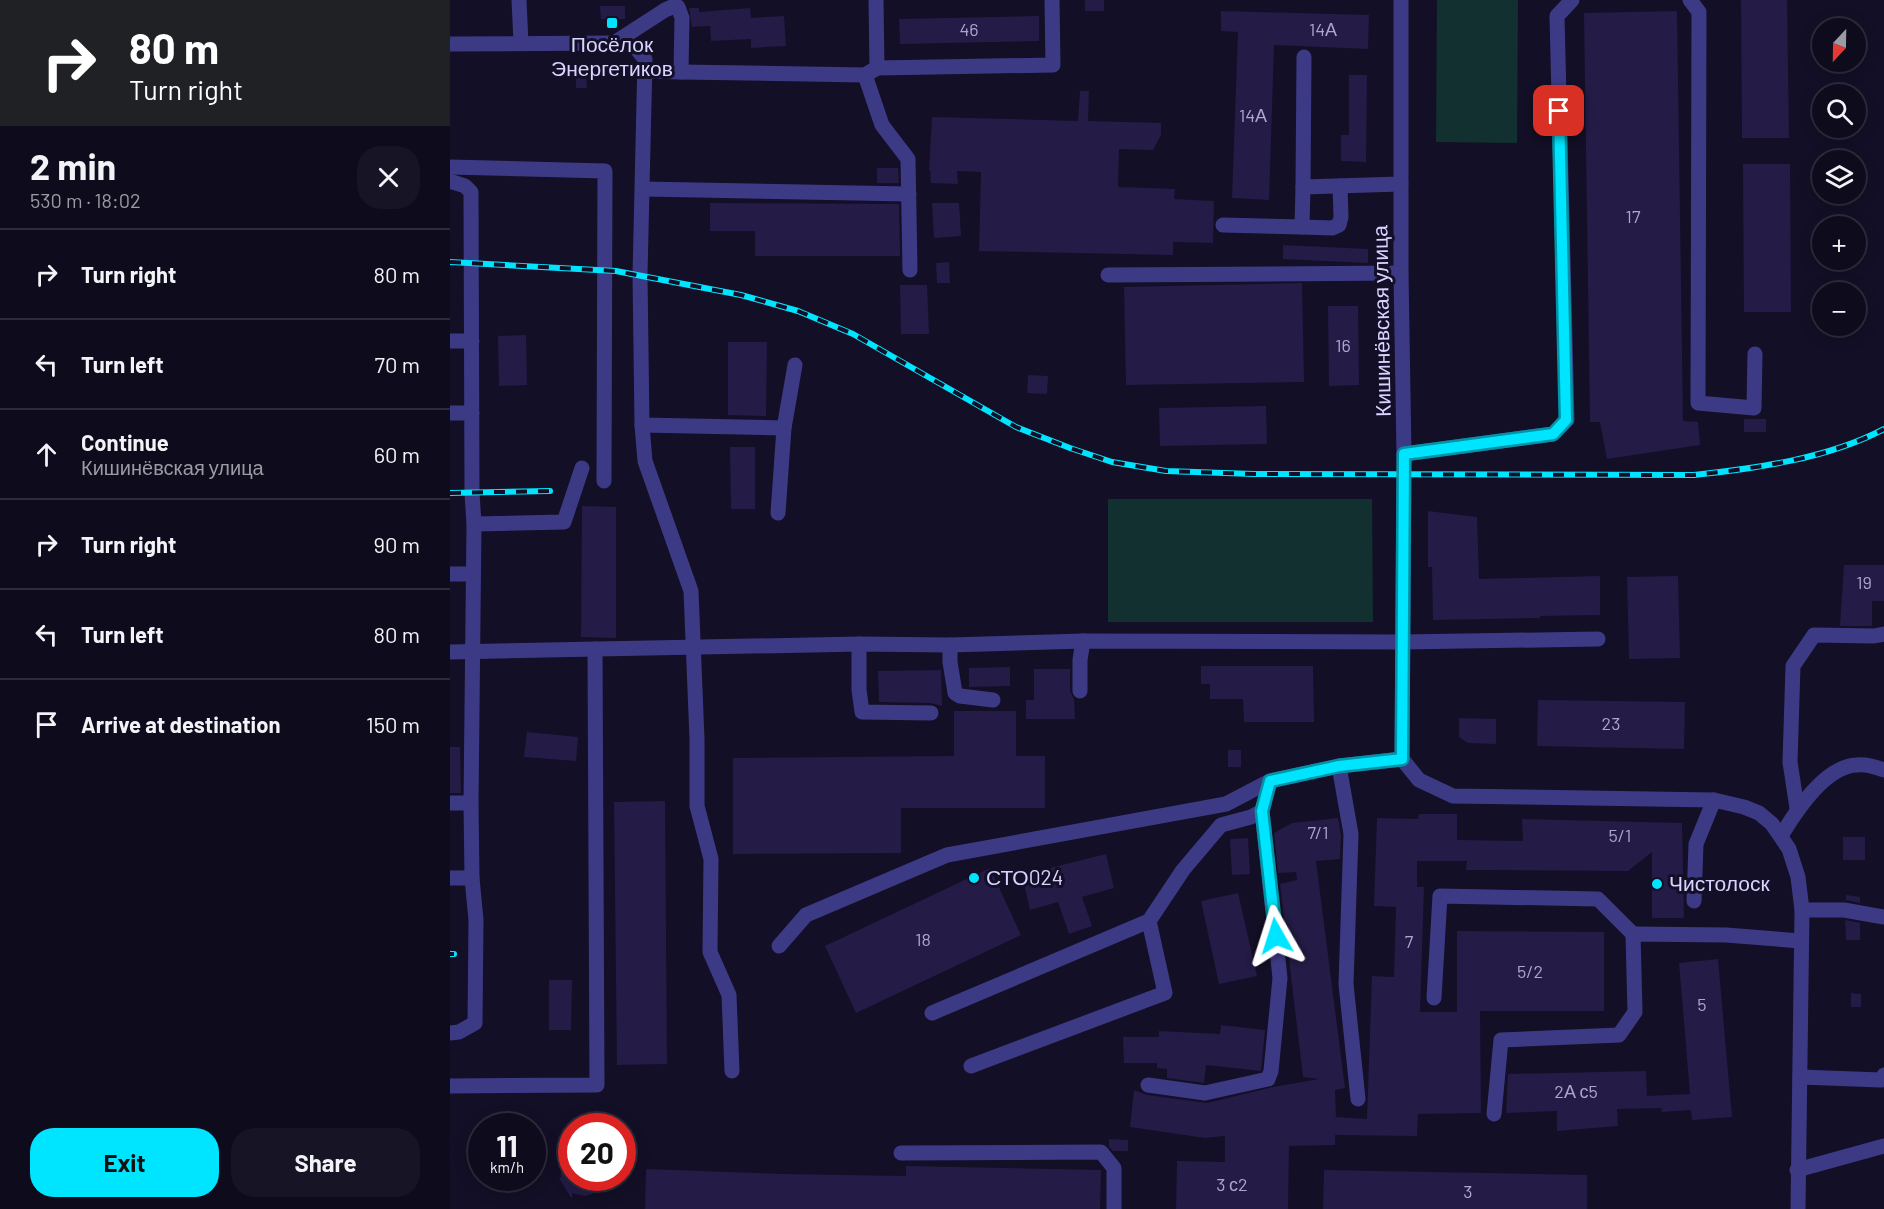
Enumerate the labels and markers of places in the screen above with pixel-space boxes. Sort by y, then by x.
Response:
marker: Посёлок Энергетиков [605,16,619,30]
place label: Посёлок Энергетиков [551,31,673,80]
pin [1533,85,1584,136]
place label: СТО024 [986,864,1063,889]
place label: Чистолоск [1669,870,1770,895]
marker: СТО024 [967,871,981,885]
marker: Чистолоск [1650,877,1664,891]

